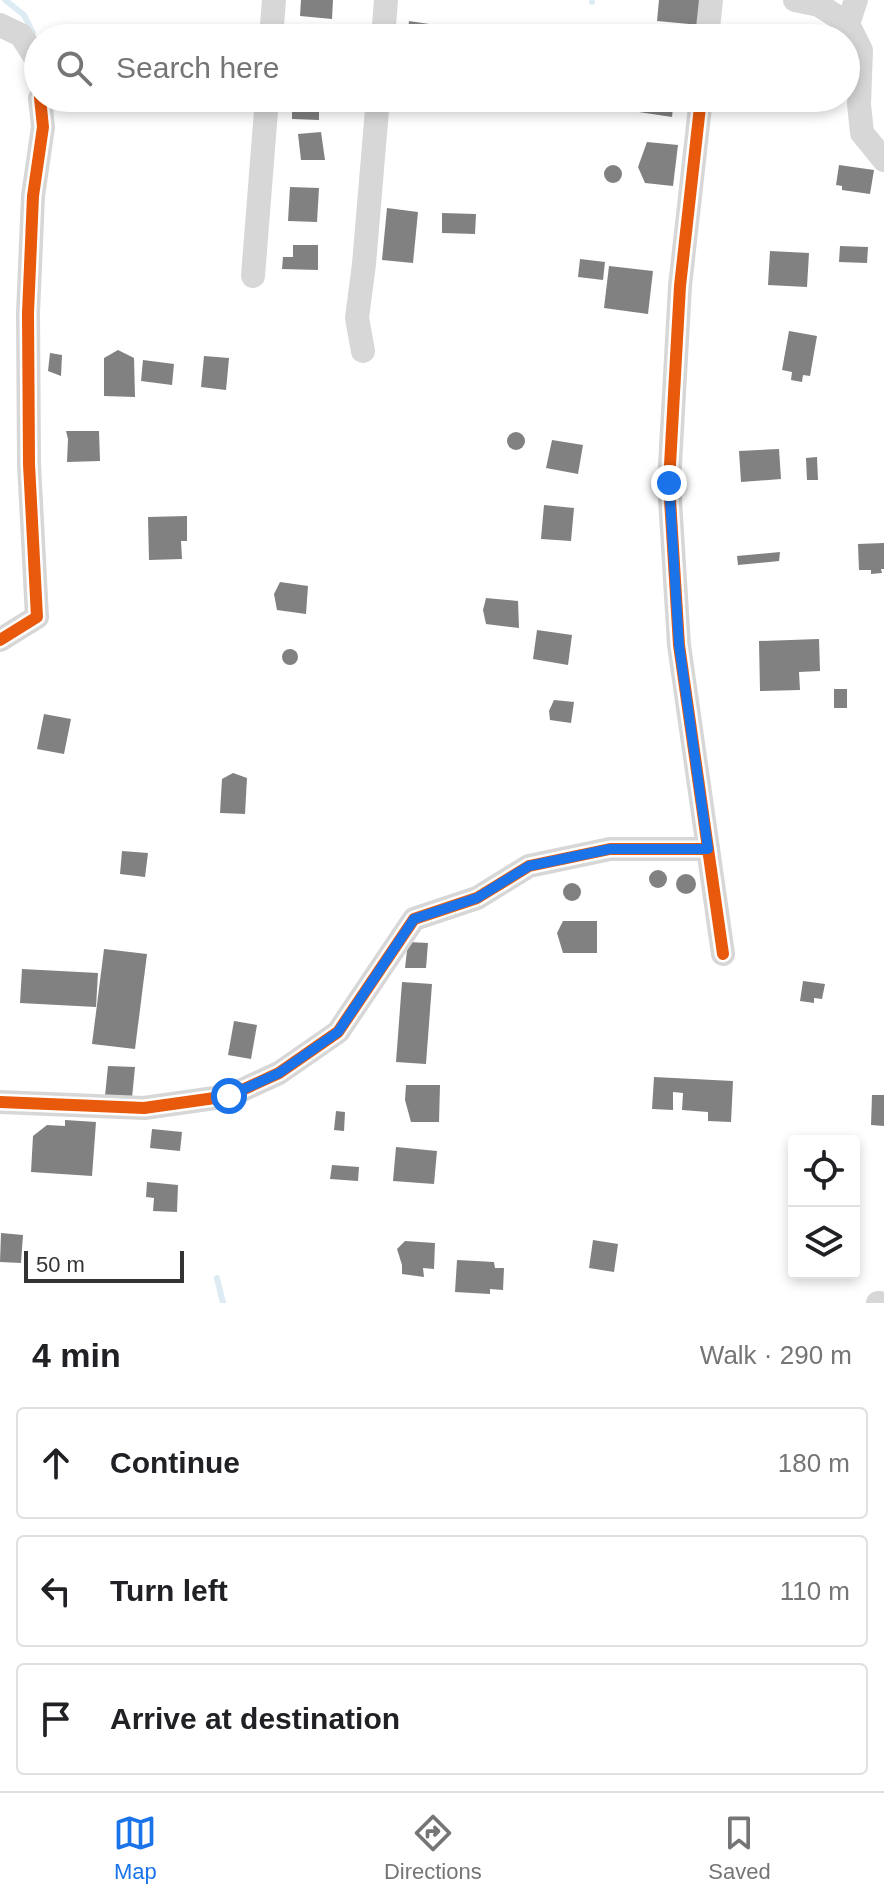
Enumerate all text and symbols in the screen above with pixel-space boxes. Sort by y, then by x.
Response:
search box [24,24,860,112]
icon: search [52,46,96,90]
text: Search here [116,51,279,84]
route end [651,465,687,501]
route start [211,1078,247,1114]
map controls [788,1135,860,1279]
button: locate [788,1135,860,1207]
button: layers [788,1207,860,1279]
scale bar [24,1247,184,1283]
text: 50 m [36,1252,85,1277]
text: 4 min [32,1336,121,1374]
text: Walk · 290 m [700,1340,852,1370]
icon: ahead [34,1441,78,1485]
text: Continue [110,1446,240,1479]
text: 180 m [778,1448,850,1478]
icon: left [34,1569,78,1613]
text: Turn left [110,1574,228,1607]
text: 110 m [780,1576,850,1606]
icon: arrive [34,1697,78,1741]
text: Arrive at destination [110,1702,400,1735]
tab: Map [113,1811,157,1885]
tab: Directions [384,1811,482,1885]
tab: Saved [708,1811,771,1885]

